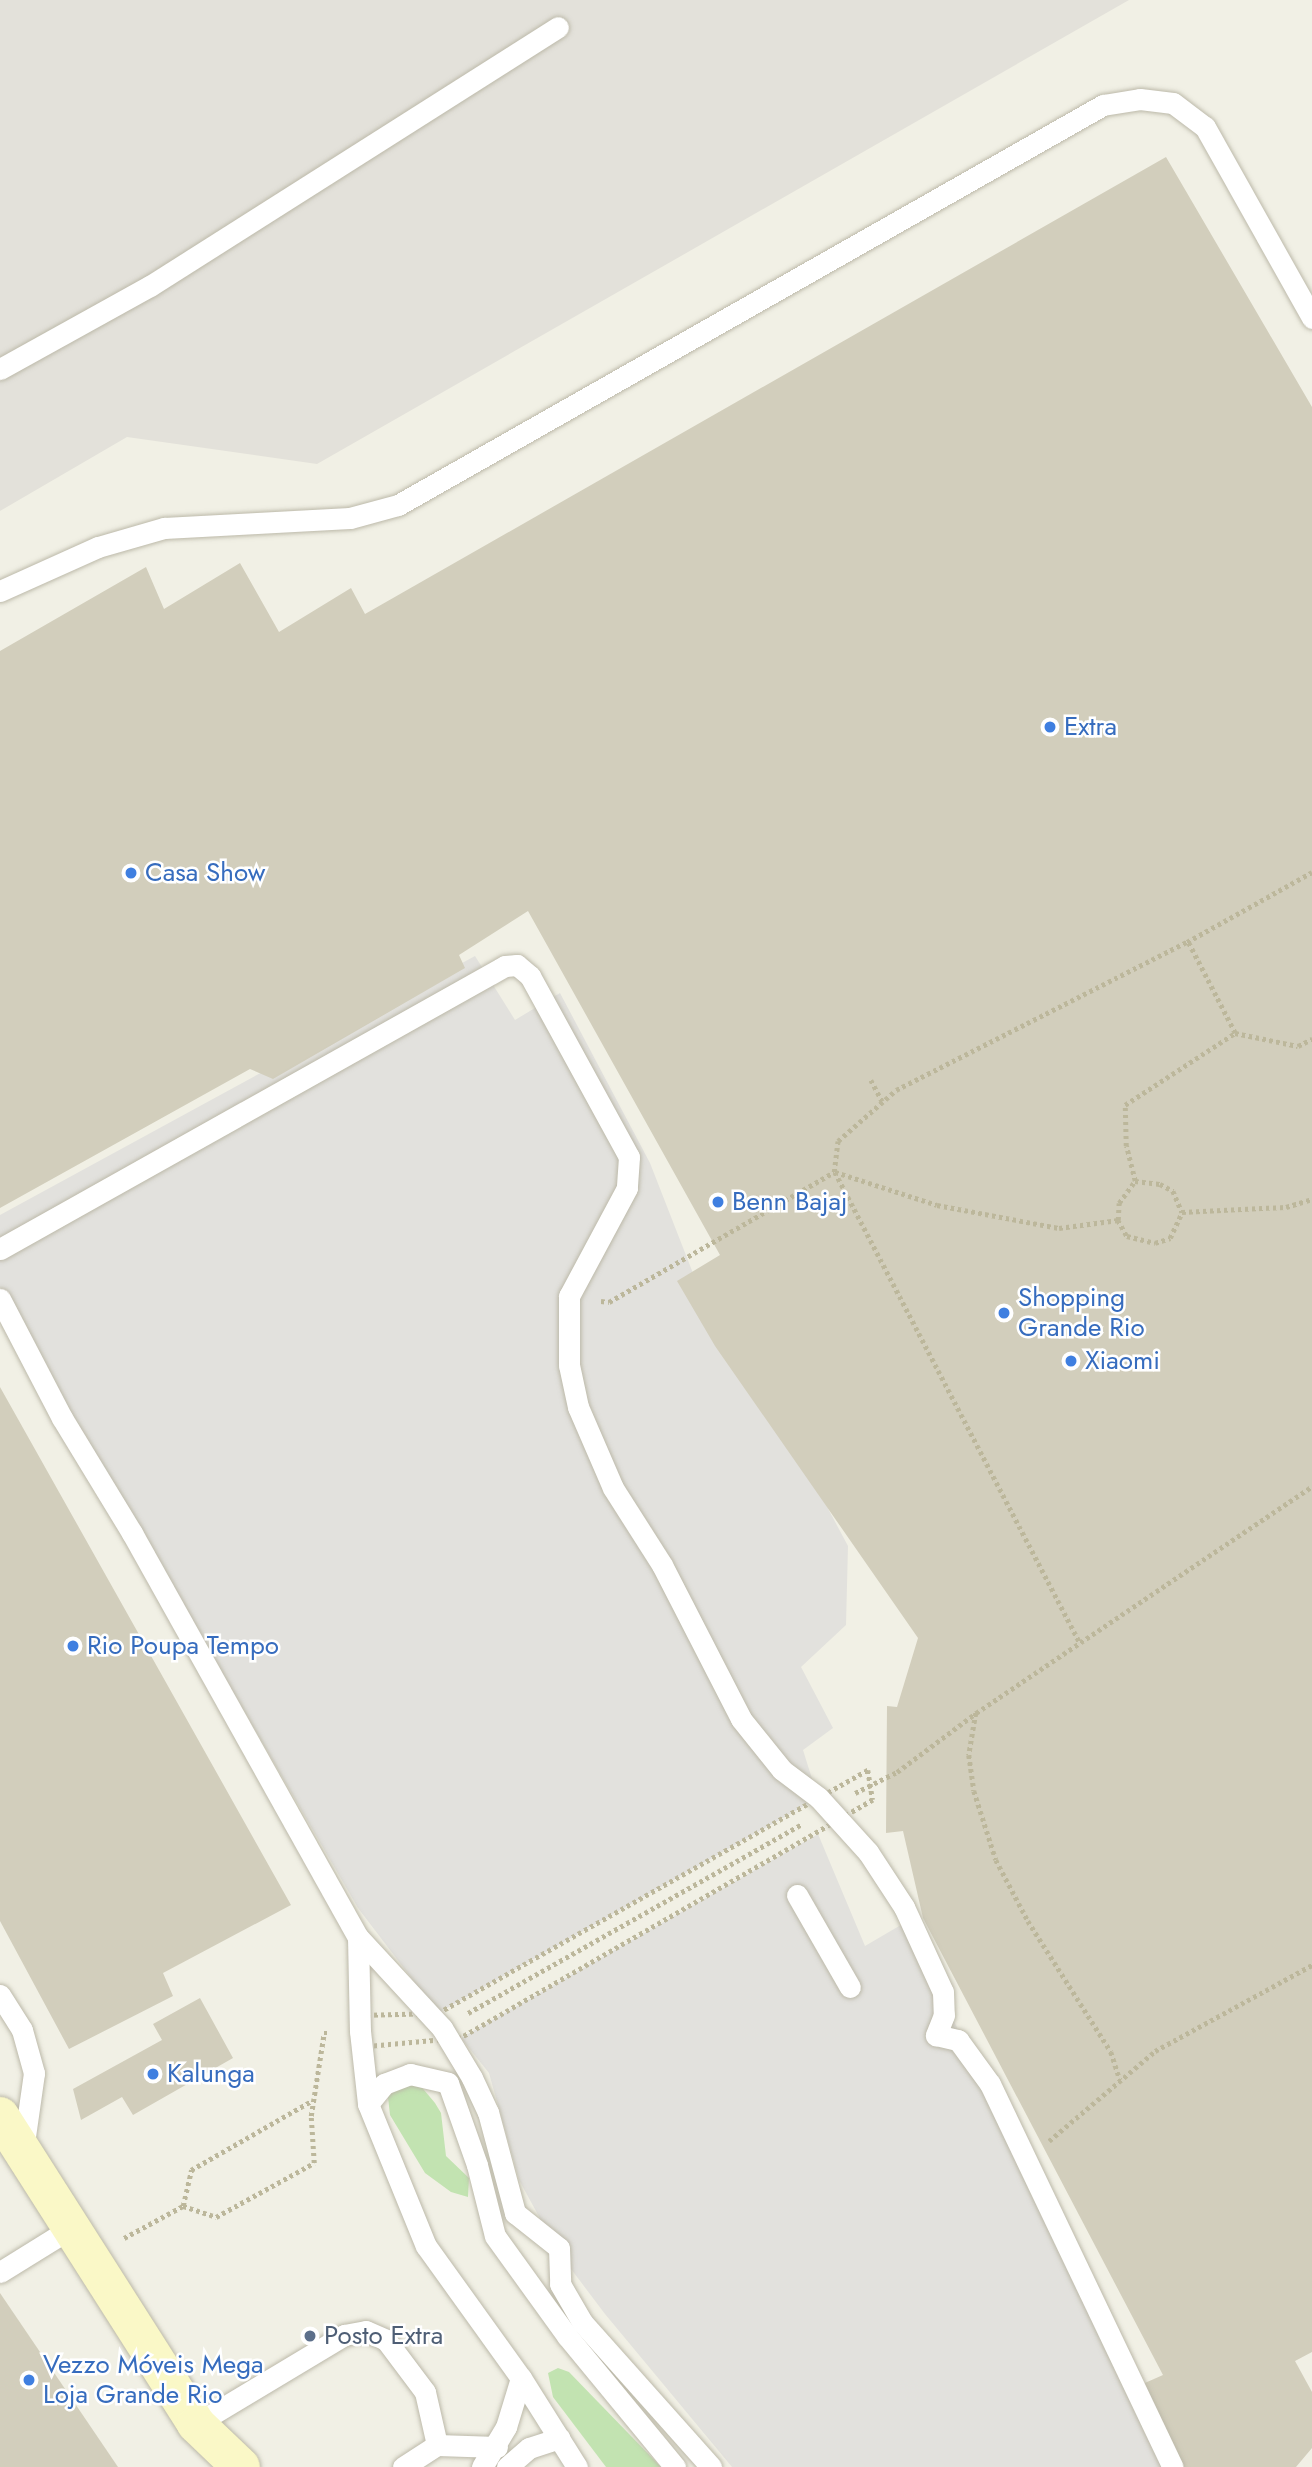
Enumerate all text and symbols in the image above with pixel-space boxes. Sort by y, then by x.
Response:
place label: Extra [1064,711,1117,743]
marker: Extra [1042,719,1058,735]
place label: Casa Show [145,857,265,889]
marker: Casa Show [123,865,139,881]
place label: Benn Bajaj [732,1186,848,1218]
marker: Benn Bajaj [710,1194,726,1210]
place label: Shopping Grande Rio [1018,1282,1145,1344]
marker: Shopping Grande Rio [996,1305,1012,1321]
place label: Xiaomi [1085,1345,1160,1377]
marker: Xiaomi [1063,1353,1079,1369]
place label: Rio Poupa Tempo [87,1630,279,1662]
marker: Rio Poupa Tempo [65,1638,81,1654]
place label: Kalunga [167,2058,255,2090]
marker: Kalunga [145,2066,161,2082]
place label: Posto Extra [324,2320,443,2352]
marker: Posto Extra [302,2328,318,2344]
place label: Vezzo Móveis Mega Loja Grande Rio [43,2349,264,2410]
marker: Vezzo Móveis Mega Loja Grande Rio [21,2372,37,2388]

